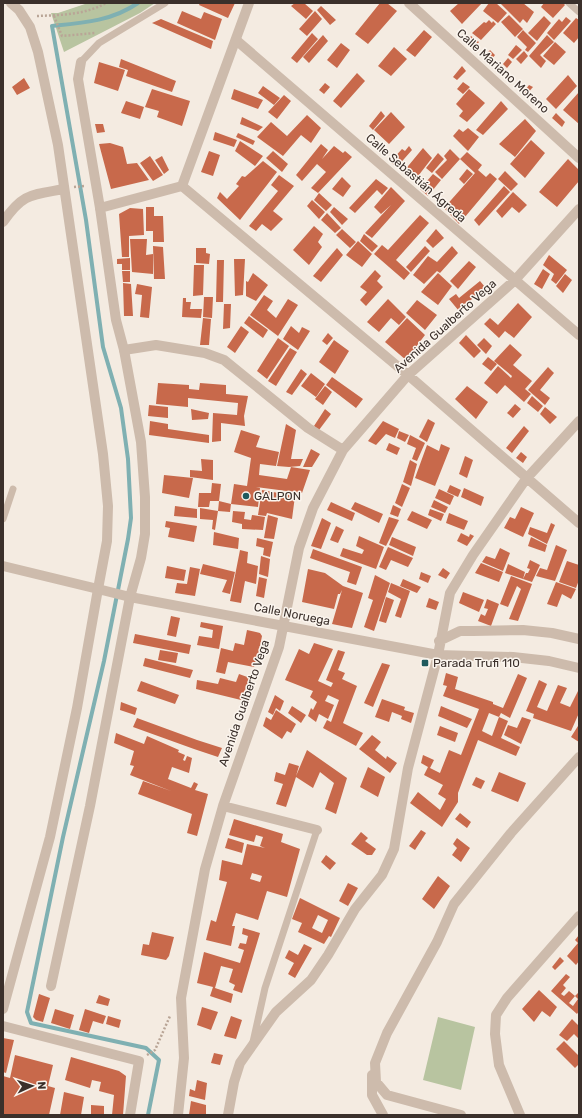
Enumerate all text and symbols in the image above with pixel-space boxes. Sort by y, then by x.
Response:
street label: Calle Mariano Moreno [454,26,552,116]
street label: Calle Sebastián Ágreda [363,131,469,225]
street label: Avenida Gualberto Vega [391,276,499,376]
place label: GALPON [254,489,301,503]
marker: GALPON [241,491,251,501]
street label: Calle Noruega [253,600,331,628]
street label: Avenida Gualberto Vega [216,638,272,768]
place label: Parada Trufi 110 [433,656,520,670]
marker: Parada Trufi 110 [420,658,430,668]
north arrow [12,1066,52,1106]
text: N [35,1081,48,1090]

